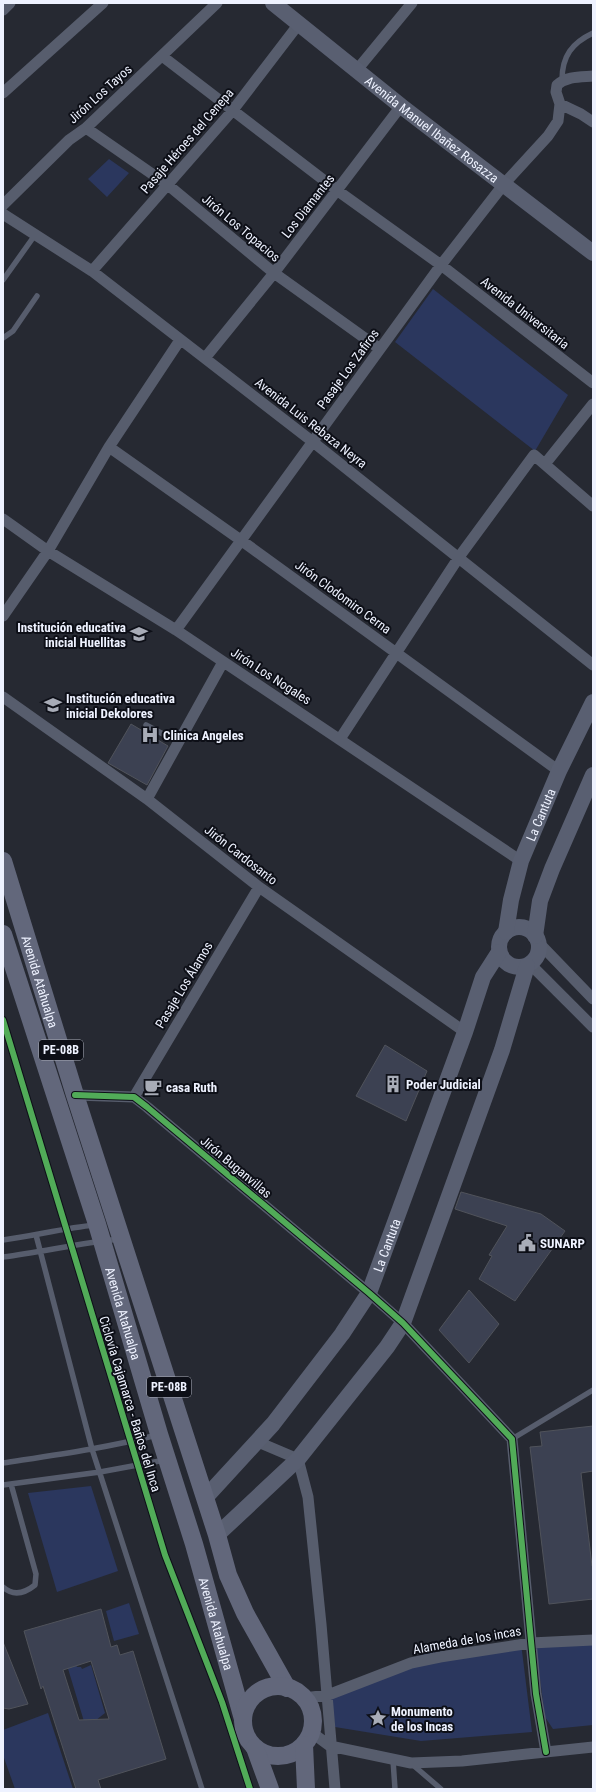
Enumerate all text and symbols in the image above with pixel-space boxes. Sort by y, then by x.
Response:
street label: Jirón Los Tayos [65,62,135,126]
street label: Avenida Manuel Ibañez Rosazza [362,73,502,186]
street label: Pasaje Héroes del Cenepa [137,86,237,196]
street label: Los Diamantes [279,171,337,241]
street label: Jirón Los Topacios [199,191,283,265]
street label: Avenida Universitaria [478,274,572,352]
street label: Pasaje Los Zafiros [314,326,382,412]
street label: Avenida Luis Rebaza Neyra [252,375,370,471]
street label: Jirón Clodomiro Cerna [292,557,394,637]
place label: Institución educativa inicial Huellitas [17,620,126,650]
school or university icon: Institución educativa inicial Huellitas [129,624,149,644]
street label: Jirón Los Nogales [228,644,314,708]
place label: Institución educativa inicial Dekolores [66,691,175,721]
school or university icon: Institución educativa inicial Dekolores [43,695,63,715]
hospital icon: Clinica Angeles [140,725,160,745]
place label: Clinica Angeles [163,728,244,743]
street label: La Cantuta [523,786,558,843]
street label: Jirón Cardosanto [202,822,280,888]
street label: Avenida Atahualpa [19,934,61,1029]
street label: Pasaje Los Álamos [152,939,216,1031]
road number: PE-08B [39,1040,83,1060]
building icon: Poder Judicial [383,1074,403,1094]
cafe icon: casa Ruth [143,1077,163,1097]
place label: Poder Judicial [406,1077,481,1092]
place label: casa Ruth [166,1080,217,1095]
street label: Jirón Buganvillas [198,1133,275,1201]
street label: La Cantuta [370,1216,403,1274]
public building icon: SUNARP [517,1233,537,1253]
place label: SUNARP [540,1236,585,1251]
street label: Avenida Atahualpa [103,1265,144,1361]
street label: Ciclovía Cajamarca - Baños del Inca [96,1314,164,1494]
road number: PE-08B [147,1377,191,1397]
street label: Avenida Atahualpa [196,1576,236,1672]
street label: Alameda de los incas [412,1623,522,1657]
place label: Monumento de los Incas [391,1704,453,1734]
place icon: Monumento de los Incas [368,1708,388,1728]

